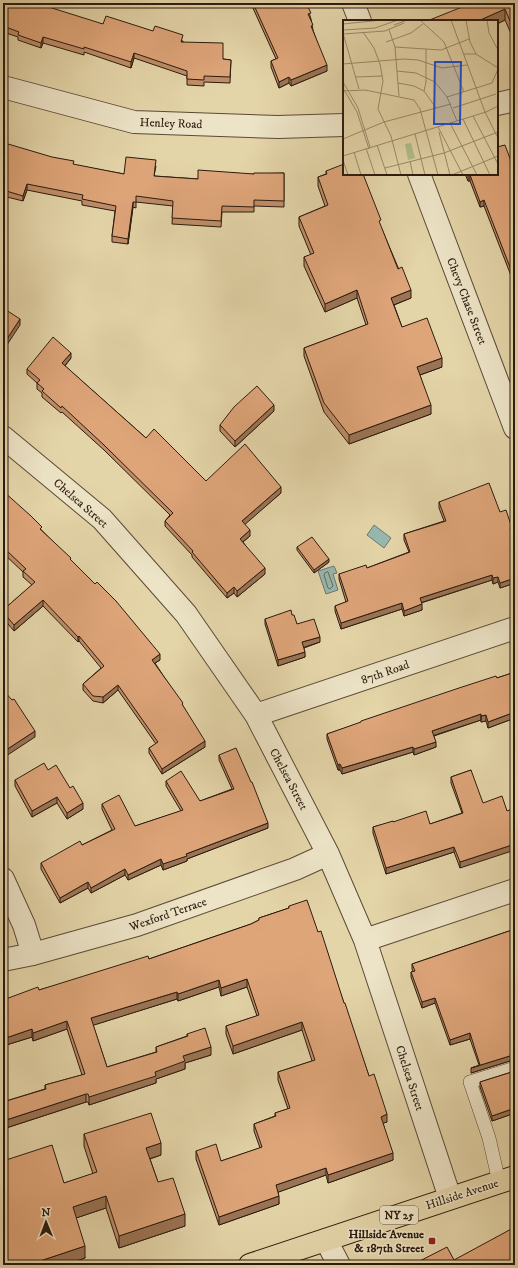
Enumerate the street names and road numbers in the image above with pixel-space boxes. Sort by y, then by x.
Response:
street label: Henley Road [139,115,203,132]
street label: Chevy Chase Street [443,256,490,347]
street label: Chelsea Street [50,475,111,531]
street label: 87th Road [359,657,411,688]
street label: Chelsea Street [266,746,311,813]
street label: Wexford Terrace [127,894,209,935]
street label: Chelsea Street [392,1044,427,1113]
street label: Hillside Avenue [424,1176,500,1213]
road number: NY 25 [380,1206,418,1224]

